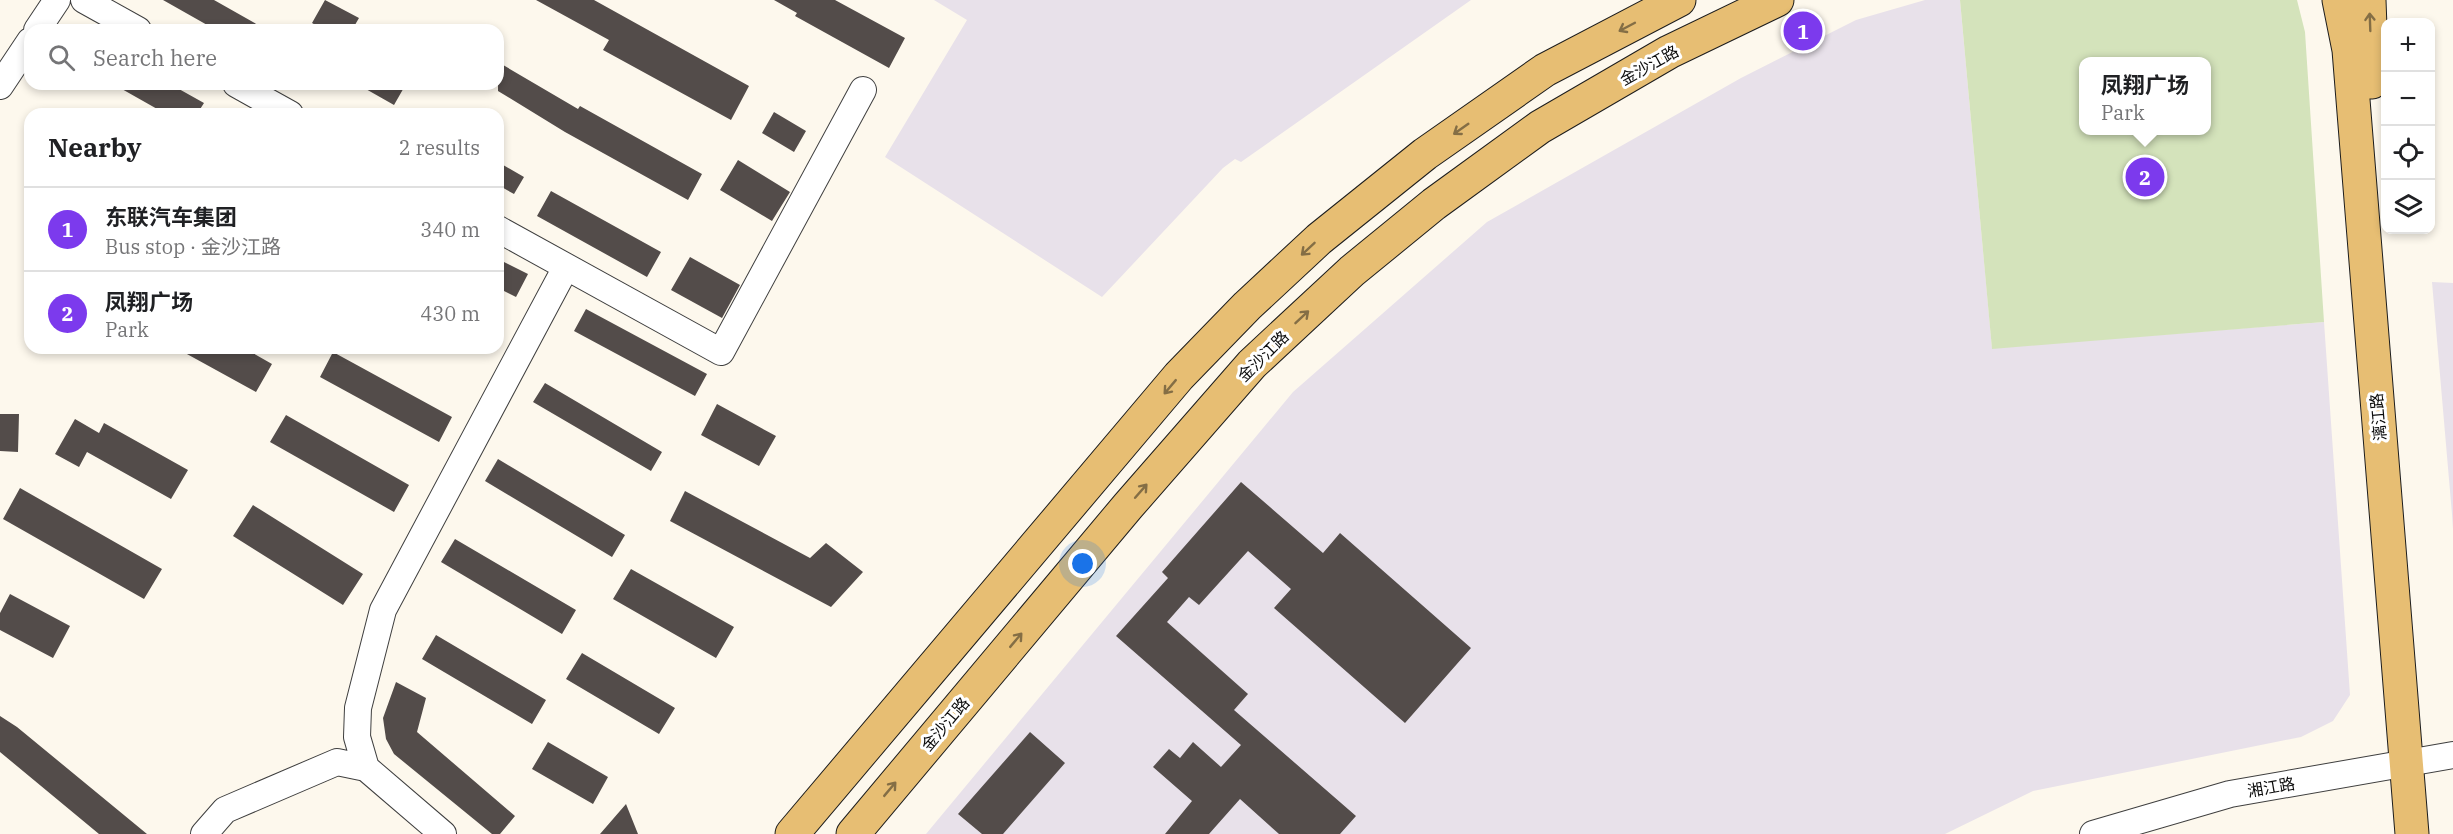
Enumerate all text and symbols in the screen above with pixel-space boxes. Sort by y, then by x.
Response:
pin: 1 [1784,9,1822,54]
one-way arrow [2364,13,2375,33]
map controls [2381,18,2435,234]
button: + [2381,18,2435,72]
one-way arrow [1619,22,1637,33]
search box [24,24,504,90]
icon: search [45,41,78,74]
street label: 金沙江路 [1616,41,1682,89]
text: Search here [93,43,217,72]
popup [2079,57,2211,135]
text: 凤翔广场 [2101,70,2189,99]
button: − [2381,72,2435,126]
text: Park [2101,99,2145,126]
one-way arrow [1454,123,1470,135]
button: locate [2381,126,2435,180]
text: Nearby [48,130,142,164]
text: 2 results [399,134,480,161]
pin: 2 [2126,154,2164,200]
button: layers [2381,180,2435,234]
text: 东联汽车集团 [105,202,237,231]
text: 1 [62,216,74,243]
text: 340 m [420,216,480,243]
text: Bus stop · 金沙江路 [105,233,281,260]
one-way arrow [1301,242,1316,256]
text: 凤翔广场 [105,287,193,316]
text: 2 [62,300,74,327]
text: 430 m [420,300,480,327]
one-way arrow [1295,310,1310,324]
text: Park [105,316,149,343]
street label: 金沙江路 [1233,326,1293,386]
one-way arrow [1164,379,1177,395]
street label: 漓江路 [2366,392,2390,442]
one-way arrow [1134,484,1148,499]
your location [1068,549,1097,578]
one-way arrow [1009,632,1022,648]
street label: 金沙江路 [917,693,973,755]
street label: 湘江路 [2246,773,2296,801]
one-way arrow [884,781,897,797]

